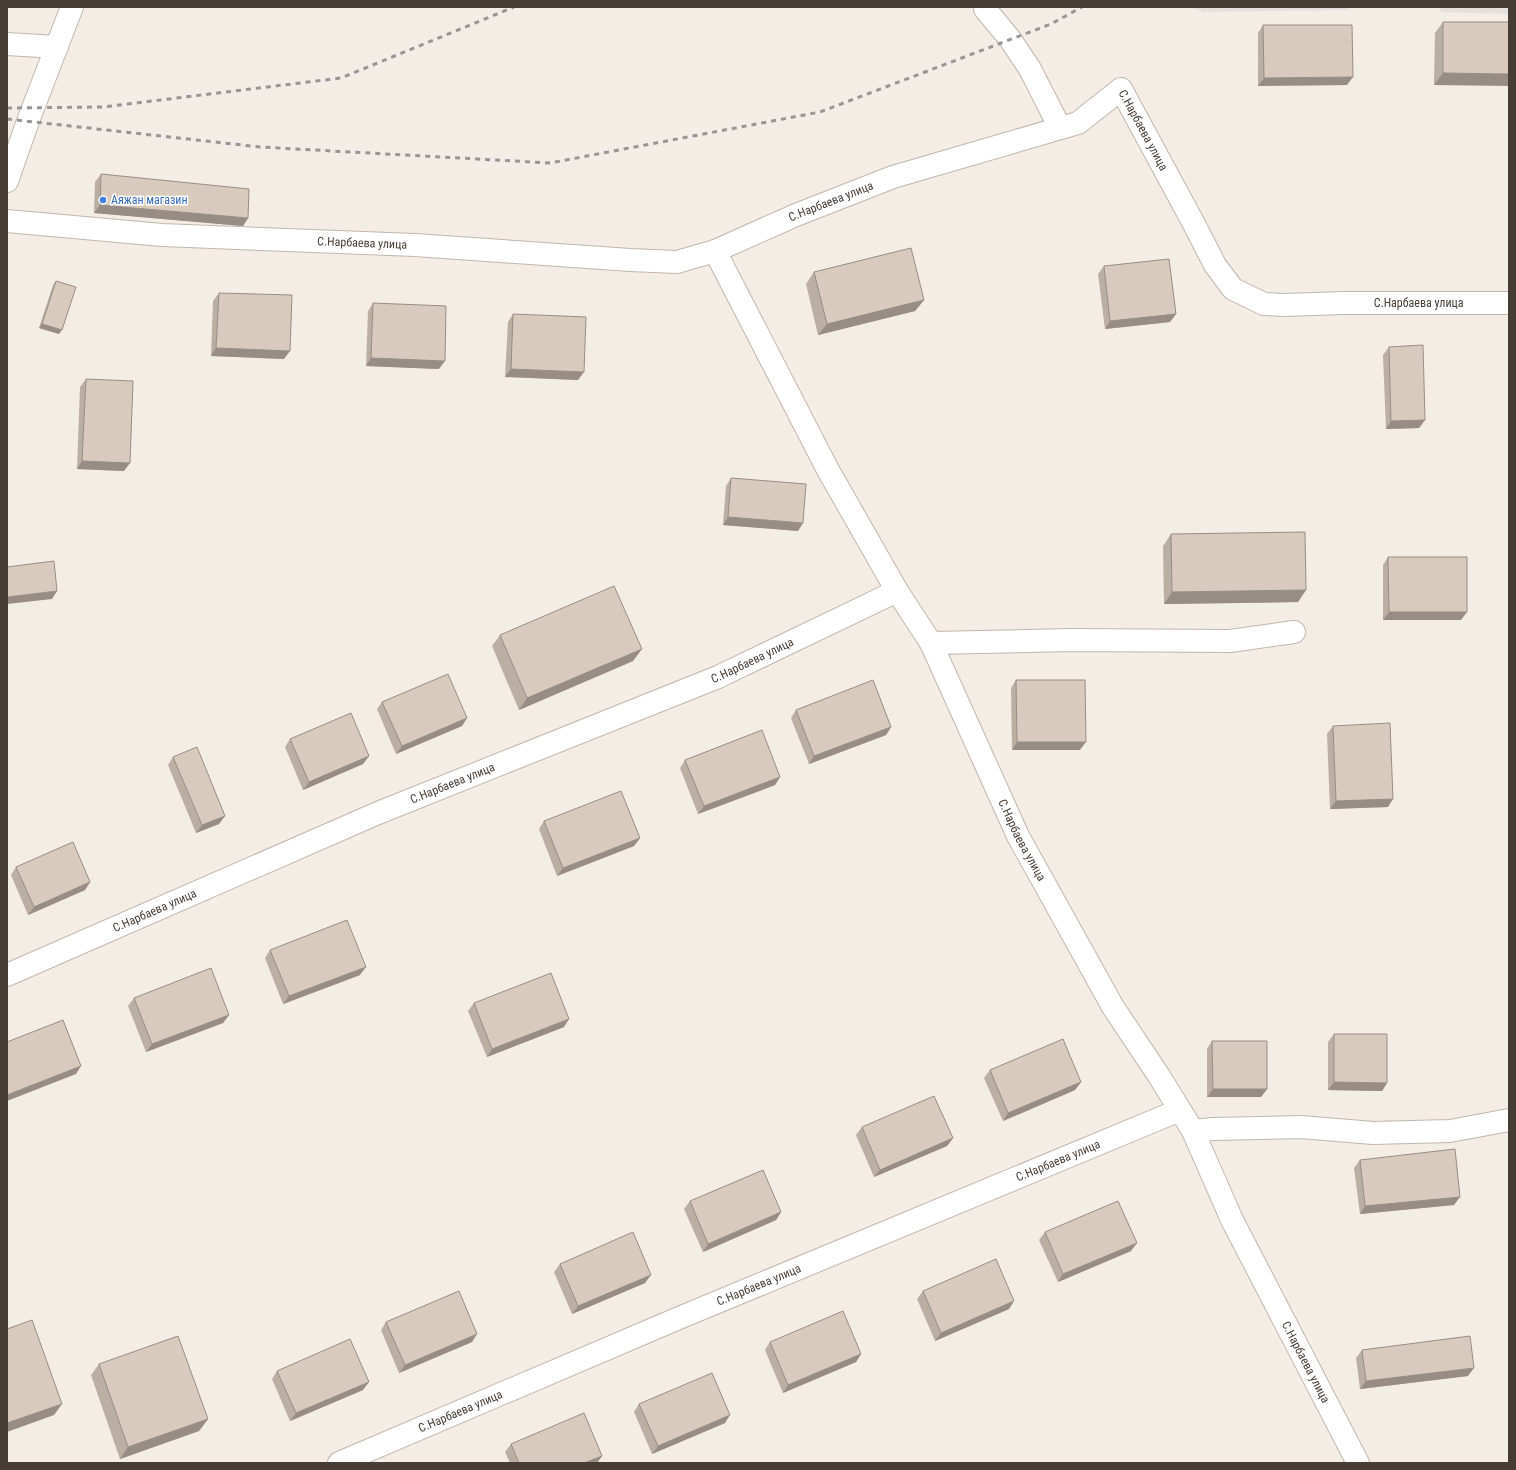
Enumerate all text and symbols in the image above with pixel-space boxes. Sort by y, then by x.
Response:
street label: С.Нарбаева улица [1116,87,1171,173]
street label: С.Нарбаева улица [786,178,875,224]
place label: Аяжан магазин [111,193,188,207]
marker: Аяжан магазин [98,195,108,205]
street label: С.Нарбаева улица [317,234,408,252]
street label: С.Нарбаева улица [1374,296,1464,310]
street label: С.Нарбаева улица [709,635,796,686]
street label: С.Нарбаева улица [408,760,497,806]
street label: С.Нарбаева улица [995,797,1049,884]
street label: С.Нарбаева улица [111,886,199,935]
street label: С.Нарбаева улица [1014,1137,1102,1184]
street label: С.Нарбаева улица [715,1261,803,1309]
street label: С.Нарбаева улица [1279,1319,1333,1405]
street label: С.Нарбаева улица [416,1387,505,1435]

